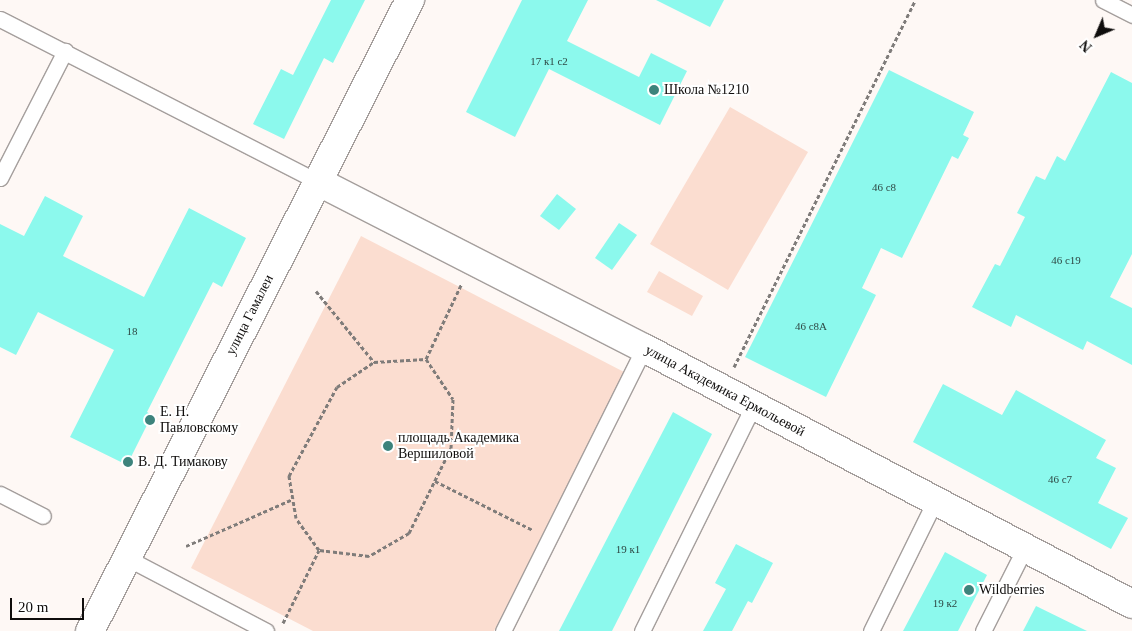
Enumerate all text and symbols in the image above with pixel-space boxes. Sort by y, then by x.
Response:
north arrow [1072,10,1122,60]
text: N [1077,37,1095,55]
house number: 17 к1 с2 [530,54,568,68]
place label: Школа №1210 [664,82,749,98]
marker: Школа №1210 [648,84,660,96]
house number: 46 с8 [872,180,896,194]
house number: 46 с19 [1051,253,1081,267]
street label: улица Гамалеи [223,272,277,358]
house number: 46 с8А [795,319,827,333]
house number: 18 [126,324,138,338]
street label: улица Академика Ермольевой [642,342,808,440]
place label: Е. Н. Павловскому [160,404,238,437]
marker: Е. Н. Павловскому [144,414,156,426]
place label: площадь Академика Вершиловой [398,430,519,462]
marker: площадь Академика Вершиловой [382,440,394,452]
place label: В. Д. Тимакову [138,454,228,470]
marker: В. Д. Тимакову [122,456,134,468]
house number: 46 с7 [1048,472,1072,486]
house number: 19 к1 [616,542,640,556]
place label: Wildberries [979,582,1045,598]
marker: Wildberries [963,584,975,596]
scale bar [12,588,86,620]
house number: 19 к2 [933,596,957,610]
text: 20 m [18,599,48,615]

